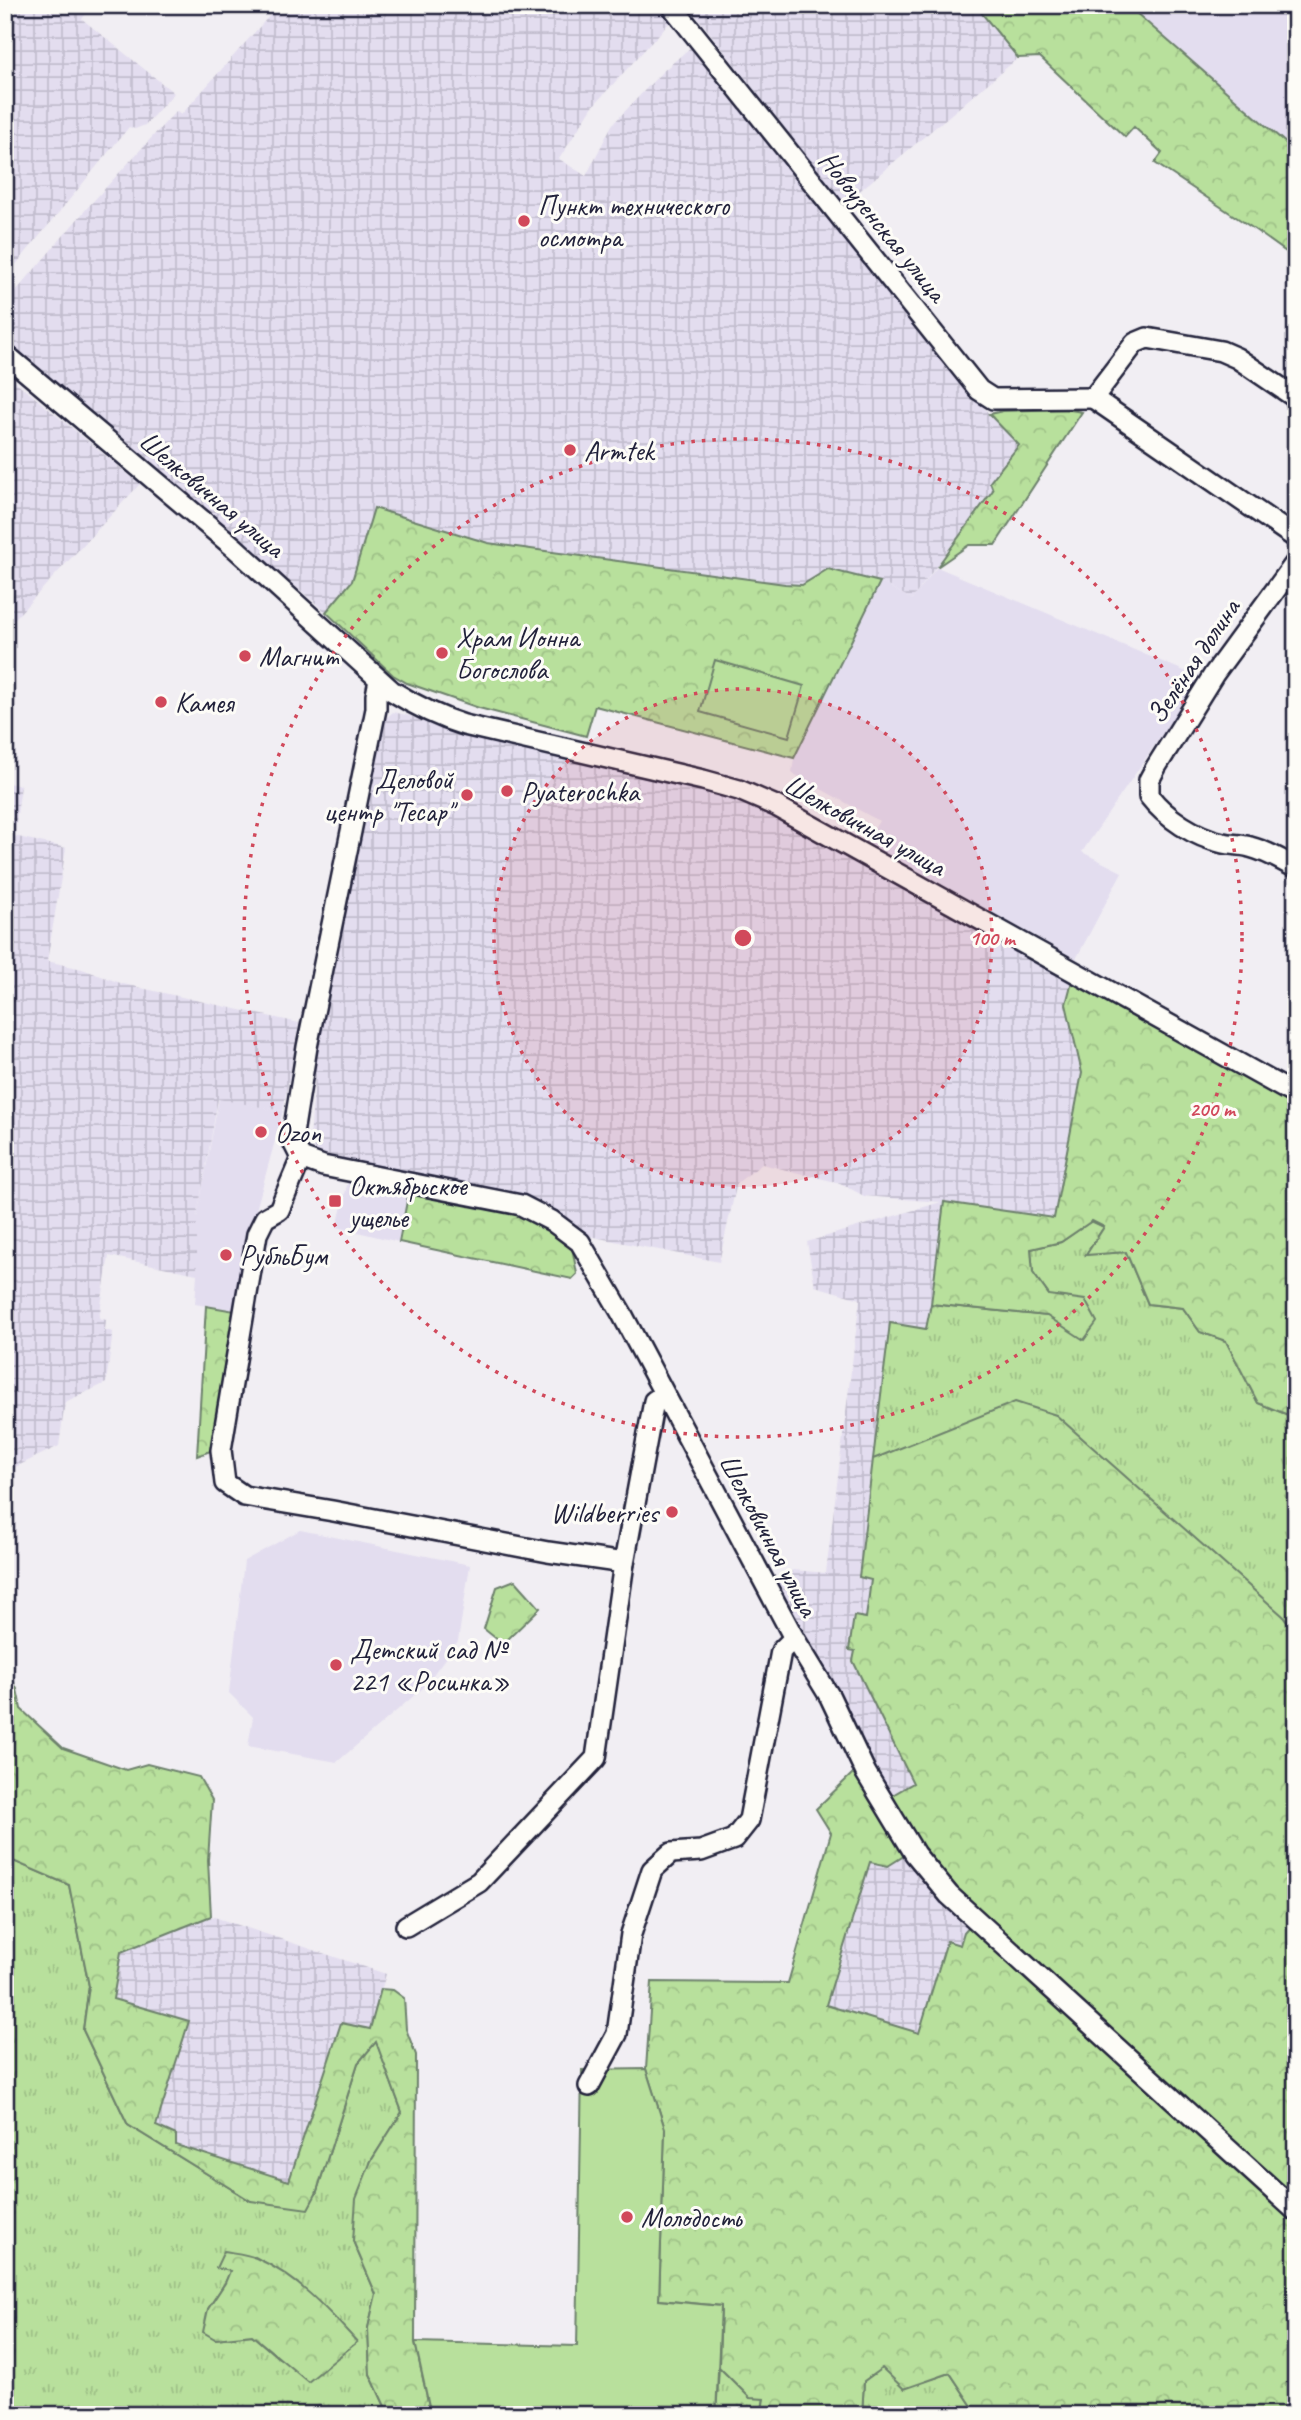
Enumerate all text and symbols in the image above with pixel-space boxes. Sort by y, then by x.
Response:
street label: Новоузенская улица [811,143,956,311]
place label: Пункт технического осмотра [538,188,731,255]
marker: Пункт технического осмотра [516,213,532,229]
street label: Шелковичная улица [132,423,293,566]
place label: Armtek [584,433,656,468]
marker: Armtek [562,442,578,458]
street label: Зелёная долина [1139,591,1248,730]
place label: Храм Ионна Богослова [456,620,582,687]
place label: Магнит [259,639,340,674]
marker: Храм Ионна Богослова [434,645,450,661]
marker: Магнит [237,648,253,664]
place label: Камея [175,685,236,720]
marker: Камея [153,694,169,710]
place label: Деловой центр "Тесар" [324,762,458,829]
street label: Шелковичная улица [778,766,953,885]
place label: Pyaterochka [521,774,641,809]
marker: Pyaterochka [499,783,515,799]
marker: Деловой центр "Тесар" [459,787,475,803]
text: 100 m [969,925,1017,951]
centre of rings [731,926,755,950]
text: 200 m [1189,1096,1237,1122]
place label: Ozon [275,1115,321,1150]
marker: Ozon [253,1124,269,1140]
place label: Октябрьское ущелье [347,1168,468,1235]
marker: Октябрьское ущелье [327,1193,343,1209]
place label: РубльБум [240,1238,329,1273]
marker: РубльБум [218,1247,234,1263]
street label: Шелковичная улица [712,1448,827,1624]
place label: Wildberries [551,1495,660,1530]
marker: Wildberries [664,1504,680,1520]
place label: Детский сад № 221 «Росинка» [350,1632,510,1699]
marker: Детский сад № 221 «Росинка» [328,1657,344,1673]
place label: Молодость [641,2200,743,2235]
marker: Молодость [619,2209,635,2225]

